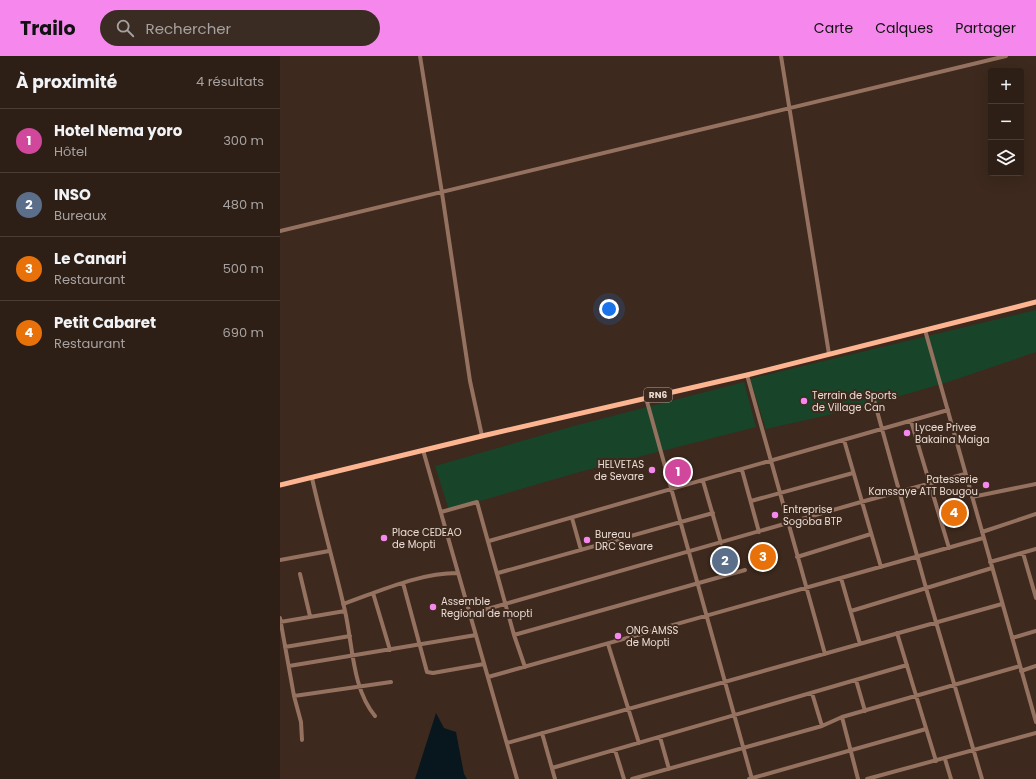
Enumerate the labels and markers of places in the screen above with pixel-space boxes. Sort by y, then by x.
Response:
place label: Terrain de Sports de Village Can [812,388,897,415]
marker: Terrain de Sports de Village Can [799,396,809,406]
place label: Lycee Privee Bakaina Maiga [915,420,989,447]
marker: Lycee Privee Bakaina Maiga [902,428,912,438]
place label: HELVETAS de Sevare [594,457,644,484]
pin: 1 [665,457,691,487]
marker: HELVETAS de Sevare [647,465,657,475]
place label: Patesserie Kanssaye ATT Bougou [868,472,978,499]
marker: Patesserie Kanssaye ATT Bougou [981,480,991,490]
pin: 4 [941,498,967,528]
place label: Entreprise Sogoba BTP [783,502,842,529]
marker: Entreprise Sogoba BTP [770,510,780,520]
place label: Place CEDEAO de Mopti [392,525,462,552]
place label: Bureau DRC Sevare [595,527,653,554]
marker: Place CEDEAO de Mopti [379,533,389,543]
marker: Bureau DRC Sevare [582,535,592,545]
pin: 3 [750,542,776,572]
pin: 2 [712,546,738,576]
place label: Assemble Regional de mopti [441,594,532,621]
marker: Assemble Regional de mopti [428,602,438,612]
place label: ONG AMSS de Mopti [626,623,679,650]
marker: ONG AMSS de Mopti [613,631,623,641]

